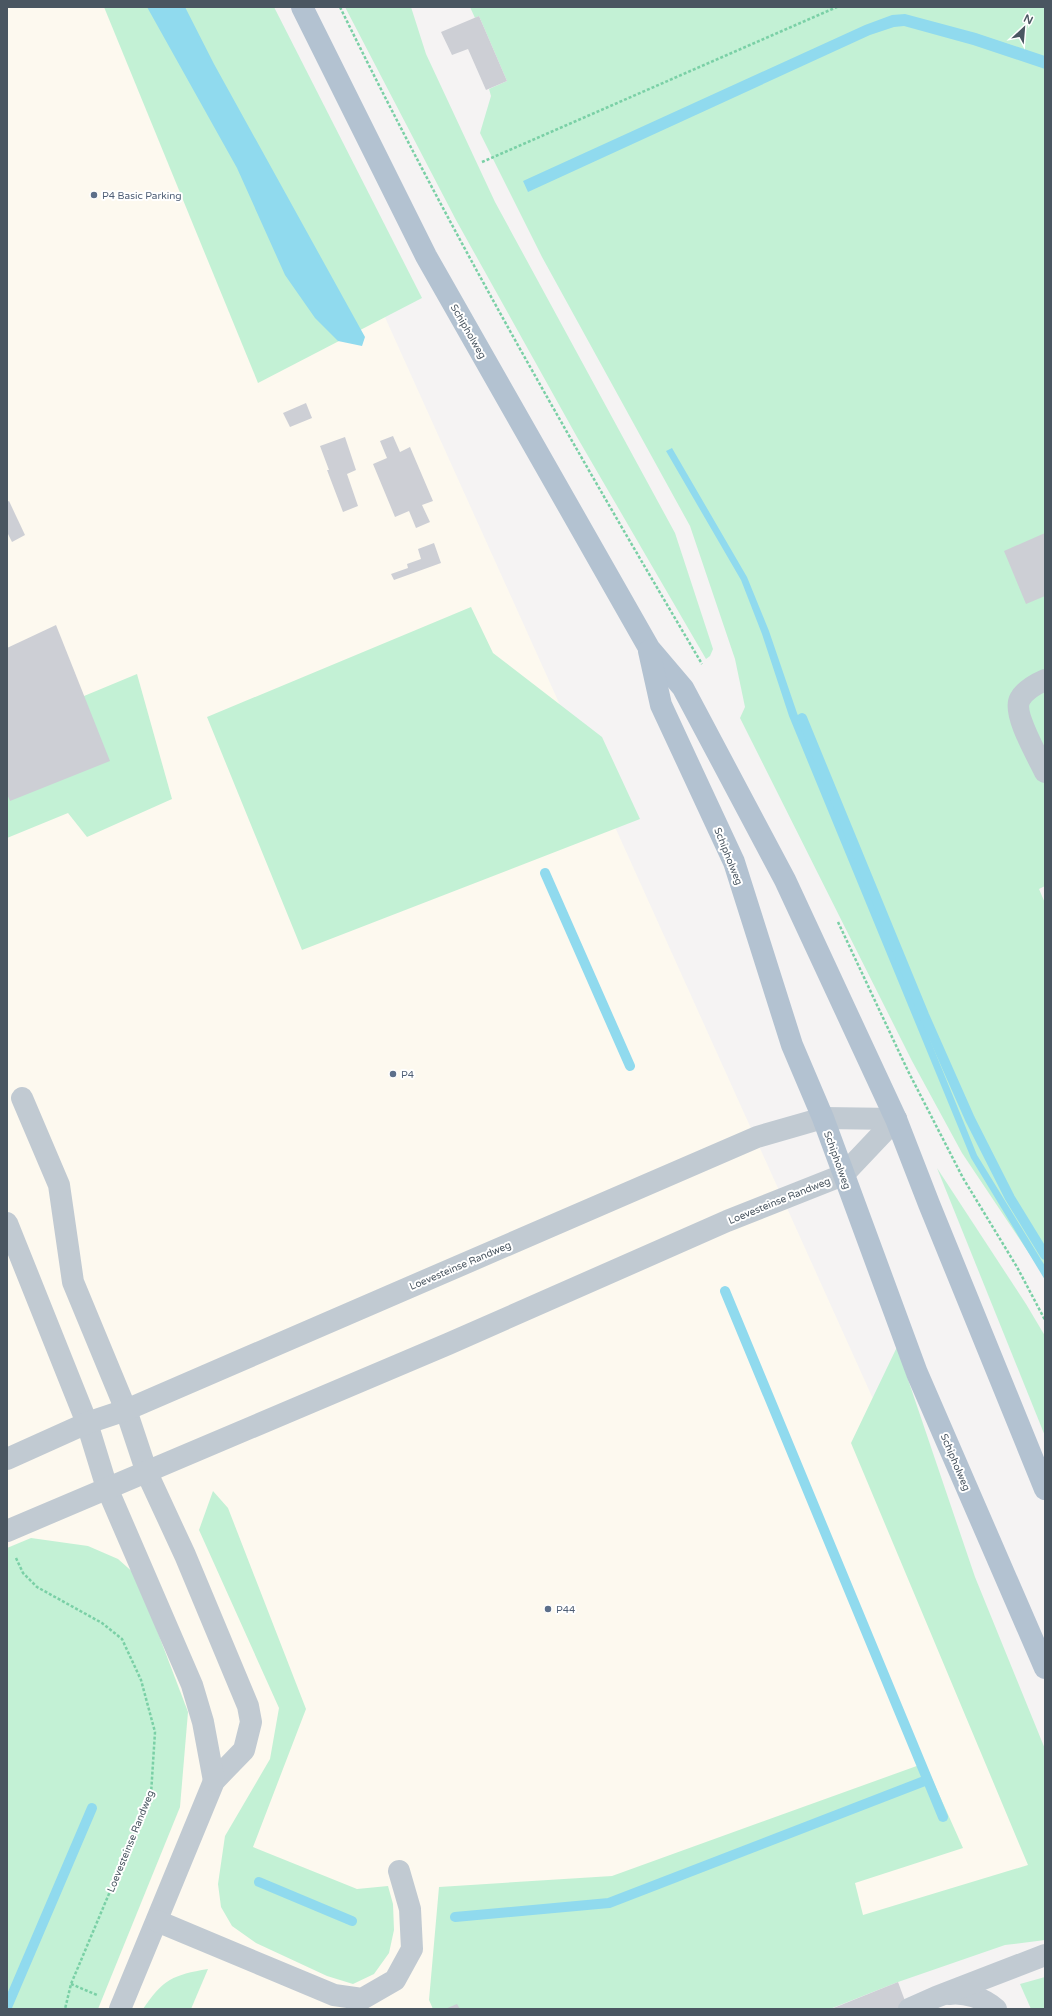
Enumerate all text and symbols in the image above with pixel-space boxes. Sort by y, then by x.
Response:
north arrow [1004,8,1044,48]
text: N [1021,12,1035,27]
marker: P4 Basic Parking [89,190,99,200]
place label: P4 Basic Parking [102,190,182,202]
street label: Schipholweg [448,302,489,361]
street label: Schipholweg [711,826,745,887]
marker: P4 [388,1069,398,1079]
place label: P4 [401,1069,414,1081]
street label: Schipholweg [821,1130,853,1191]
street label: Loevesteinse Randweg [727,1175,832,1227]
street label: Loevesteinse Randweg [408,1239,513,1293]
street label: Schipholweg [938,1432,972,1493]
marker: P44 [543,1604,553,1614]
place label: P44 [556,1604,575,1616]
street label: Loevesteinse Randweg [105,1789,157,1894]

